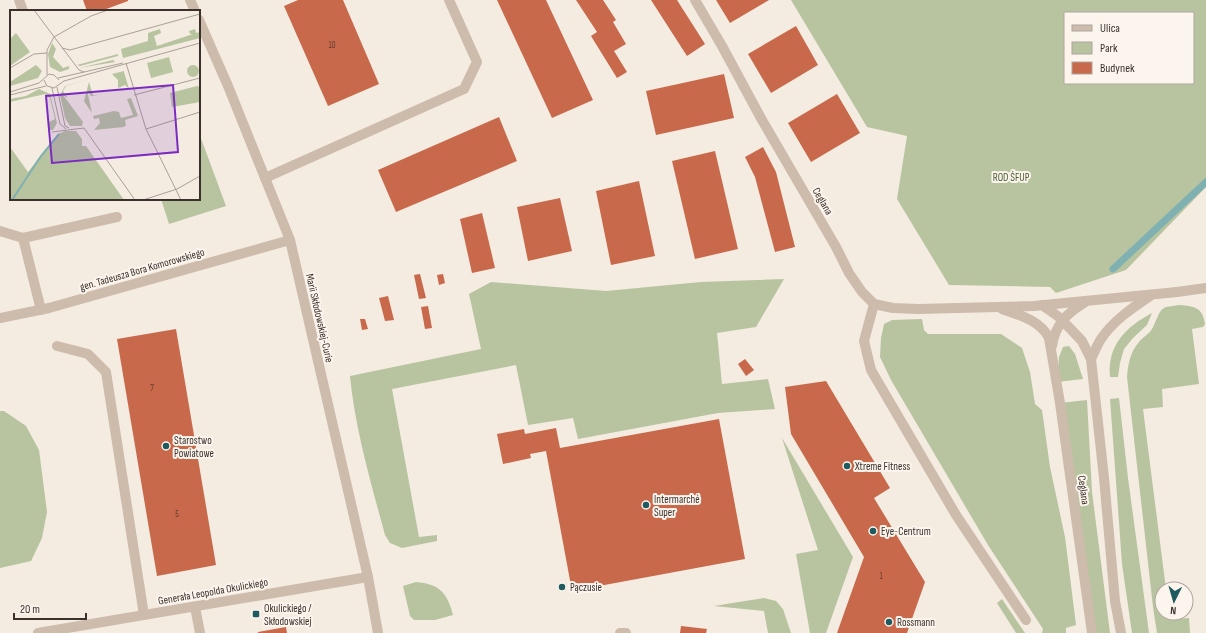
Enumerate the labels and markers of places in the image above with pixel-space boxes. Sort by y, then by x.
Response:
place label: Starostwo Powiatowe [174,434,214,460]
marker: Starostwo Powiatowe [161,441,171,451]
place label: Xtreme Fitness [854,460,910,473]
marker: Xtreme Fitness [842,461,852,471]
place label: Intermarché Super [654,493,700,519]
marker: Intermarché Super [641,500,651,510]
place label: Eye-Centrum [881,525,931,538]
marker: Eye-Centrum [868,526,878,536]
place label: Pączusie [570,581,602,594]
marker: Pączusie [557,582,567,592]
place label: Okulickiego / Skłodowskiej [264,602,312,628]
marker: Okulickiego / Skłodowskiej [251,609,261,619]
place label: Rossmann [897,616,935,629]
marker: Rossmann [884,617,894,627]

